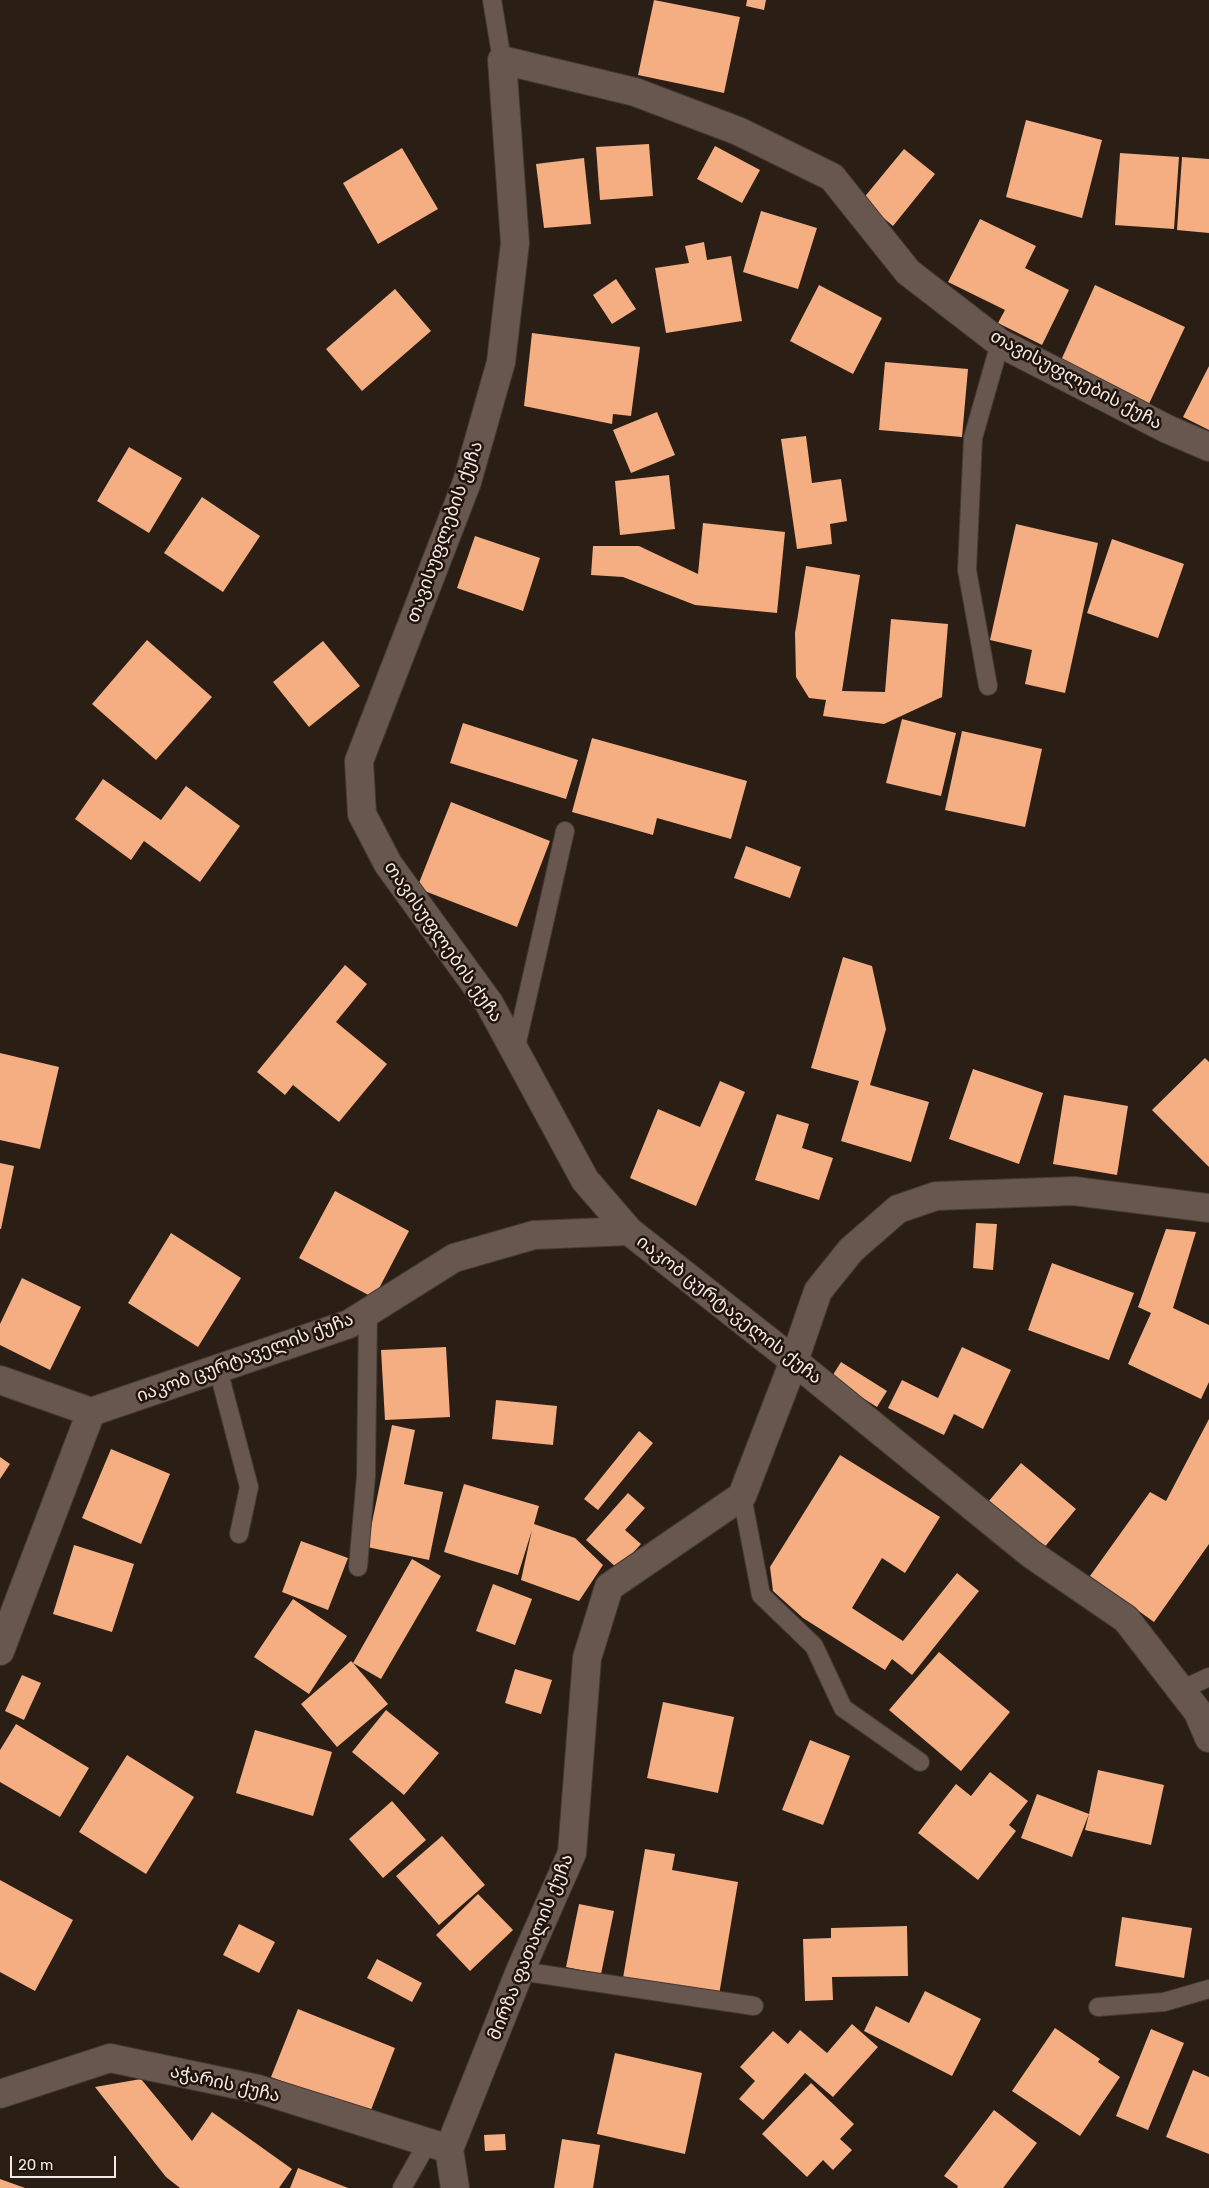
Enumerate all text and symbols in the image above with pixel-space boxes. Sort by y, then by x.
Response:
street label: თავისუფლების ქუჩა [986,326,1166,434]
street label: თავისუფლების ქუჩა [402,438,488,626]
street label: თავისუფლების ქუჩა [379,857,507,1027]
street label: იაკობ ცურტაველის ქუჩა [632,1231,826,1389]
street label: იაკობ ცურტაველის ქუჩა [134,1309,356,1407]
street label: მირზა ფათალის ქუჩა [484,1851,578,2043]
street label: აჭარის ქუჩა [168,2061,282,2107]
scale bar [12,2146,119,2178]
text: 20 m [18,2156,53,2174]

